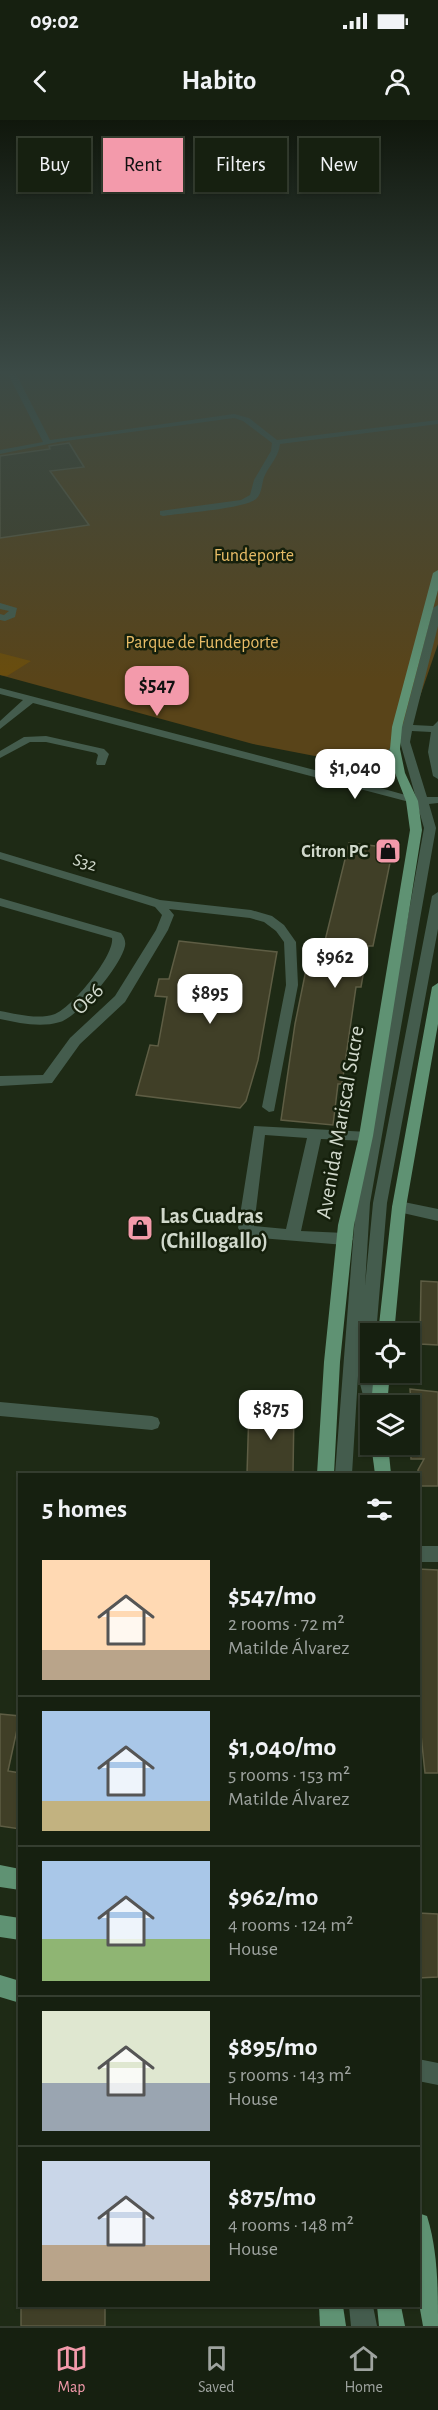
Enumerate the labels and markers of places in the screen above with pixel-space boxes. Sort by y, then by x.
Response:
pin: $547 [121,666,193,717]
pin: $1,040 [306,749,404,800]
shop icon: Citron PC [373,836,403,866]
place label: Citron PC [301,843,369,861]
pin: $962 [299,938,371,989]
pin: $895 [174,974,246,1025]
place label: Las Cuadras (Chillogallo) [160,1205,268,1252]
shop icon: Las Cuadras (Chillogallo) [125,1213,155,1243]
pin: $875 [235,1390,307,1441]

